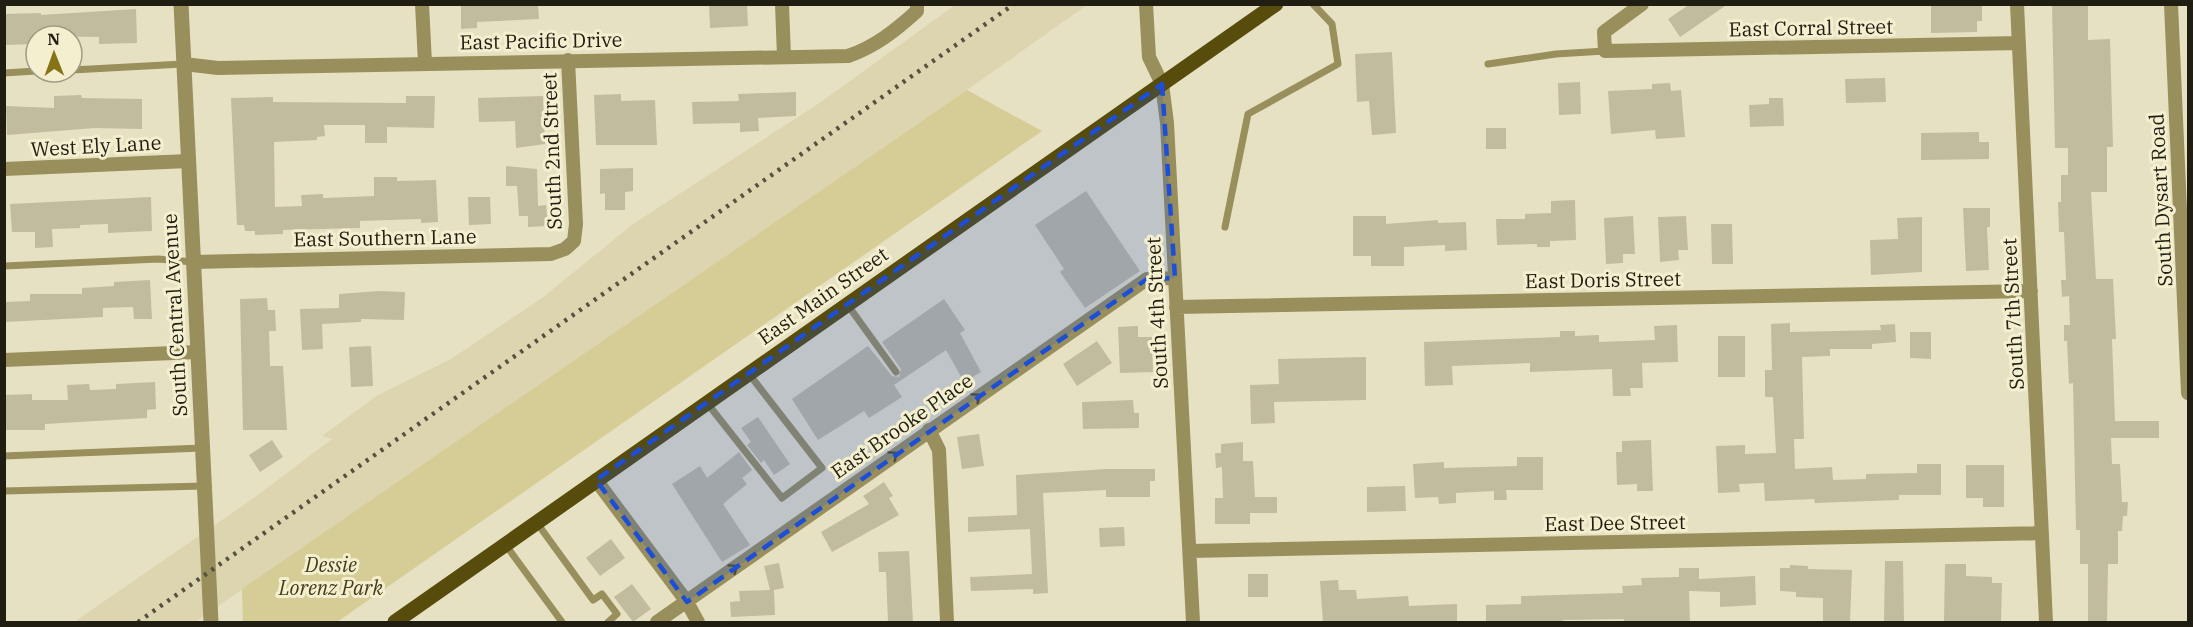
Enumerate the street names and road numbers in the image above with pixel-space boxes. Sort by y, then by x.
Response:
street label: East Corral Street [1728,13,1894,42]
street label: East Pacific Drive [459,26,623,55]
street label: South 2nd Street [535,72,568,230]
street label: South Dysart Road [2142,113,2179,287]
street label: West Ely Lane [30,129,162,162]
street label: South Central Avenue [156,213,193,417]
street label: East Southern Lane [293,222,477,253]
street label: South 4th Street [1139,236,1174,390]
street label: South 7th Street [1995,237,2030,391]
street label: East Main Street [752,241,893,351]
street label: East Doris Street [1525,265,1681,294]
street label: East Brooke Place [826,367,978,485]
street label: East Dee Street [1544,508,1686,537]

